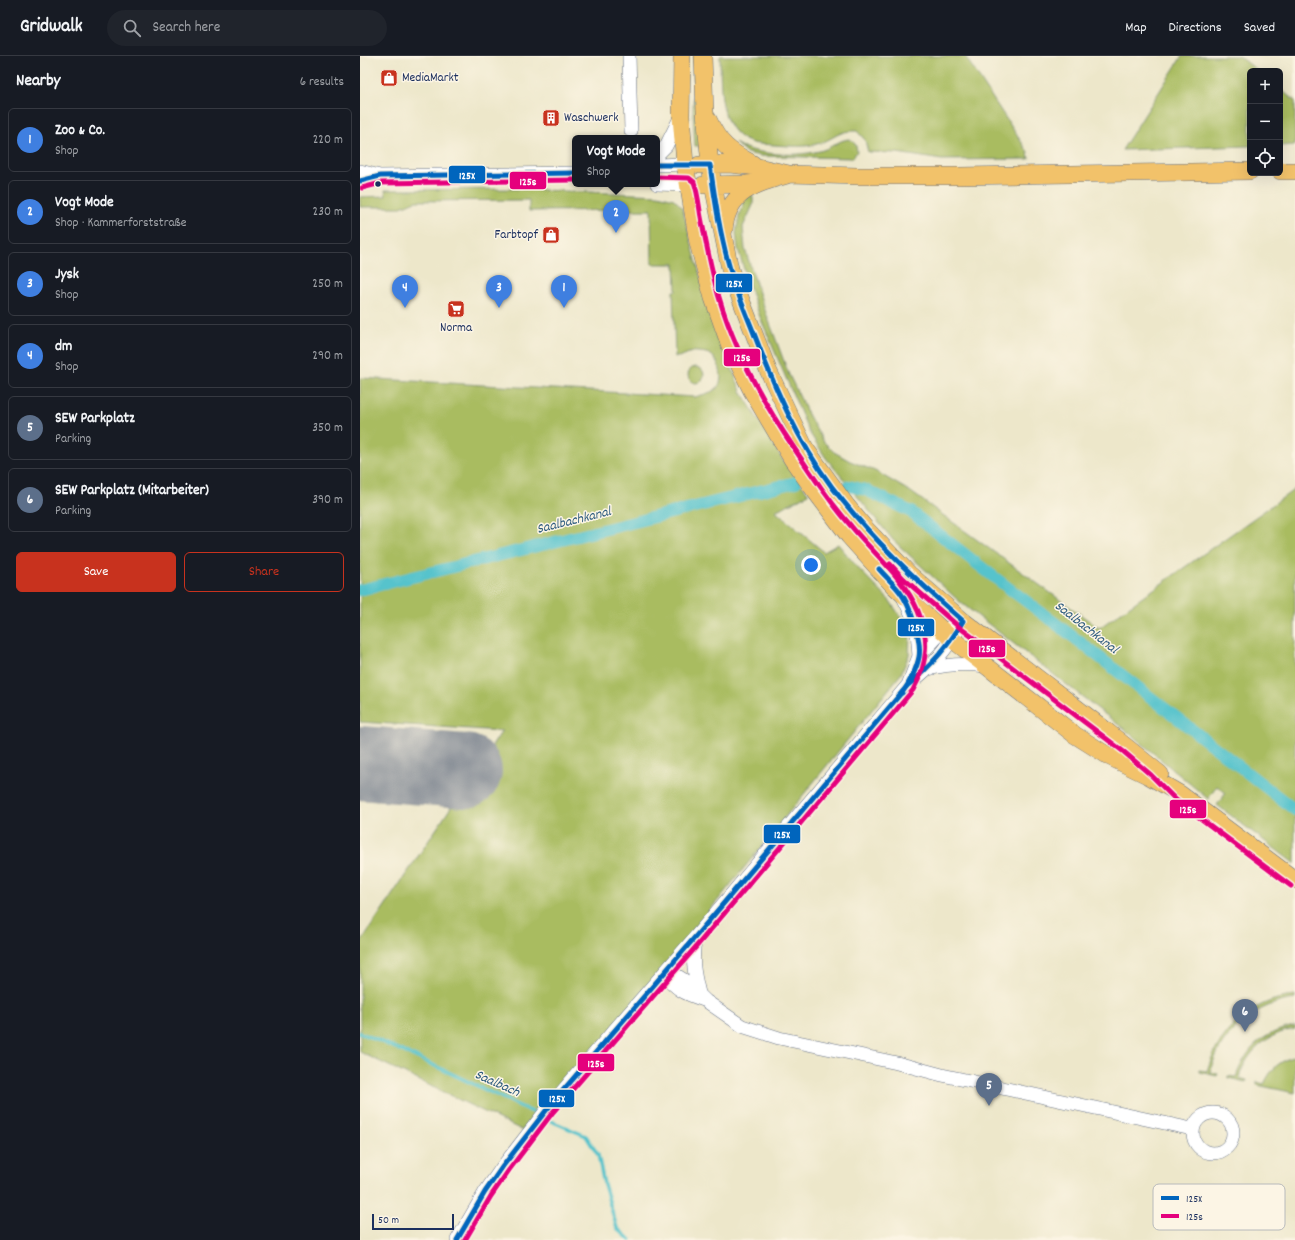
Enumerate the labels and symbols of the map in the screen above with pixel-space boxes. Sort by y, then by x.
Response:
shop icon: MediaMarkt [379,68,399,88]
place label: MediaMarkt [402,69,459,88]
building icon: Waschwerk [541,108,561,128]
place label: Waschwerk [564,109,618,128]
line badge: 125X [448,165,486,184]
text: 125X [459,169,475,185]
line badge: 125s [509,171,547,190]
text: 125s [520,175,537,191]
unlabelled marker [373,179,383,189]
pin: 2 [603,200,629,233]
shop icon: Farbtopf [541,225,561,245]
place label: Farbtopf [495,226,538,245]
line badge: 125X [715,273,753,293]
pin: 4 [392,275,418,308]
pin: 3 [486,275,512,308]
pin: 1 [551,275,577,308]
text: 125X [726,277,742,293]
supermarket icon: Norma [446,299,466,319]
place label: Norma [440,319,473,338]
line badge: 125s [723,348,761,367]
text: 125s [734,351,751,367]
water label: Saalbachkanal [535,502,615,540]
your location [801,555,821,575]
water label: Saalbachkanal [1050,597,1123,660]
line badge: 125X [897,618,935,637]
text: 125X [908,621,924,637]
line badge: 125s [968,639,1006,658]
text: 125s [979,642,996,658]
line badge: 125s [1169,799,1207,819]
text: 125s [1180,803,1197,819]
line badge: 125X [763,824,801,844]
text: 125X [774,828,790,844]
pin: 6 [1232,999,1258,1032]
line badge: 125s [577,1053,615,1072]
text: 125s [588,1057,605,1073]
water label: Saalbach [471,1065,523,1103]
pin: 5 [976,1073,1002,1106]
line badge: 125X [538,1089,575,1108]
text: 125X [549,1092,565,1108]
legend [1153,1184,1285,1230]
text: 125X [1186,1192,1202,1208]
text: 125s [1186,1210,1203,1226]
scale bar [372,1212,454,1231]

